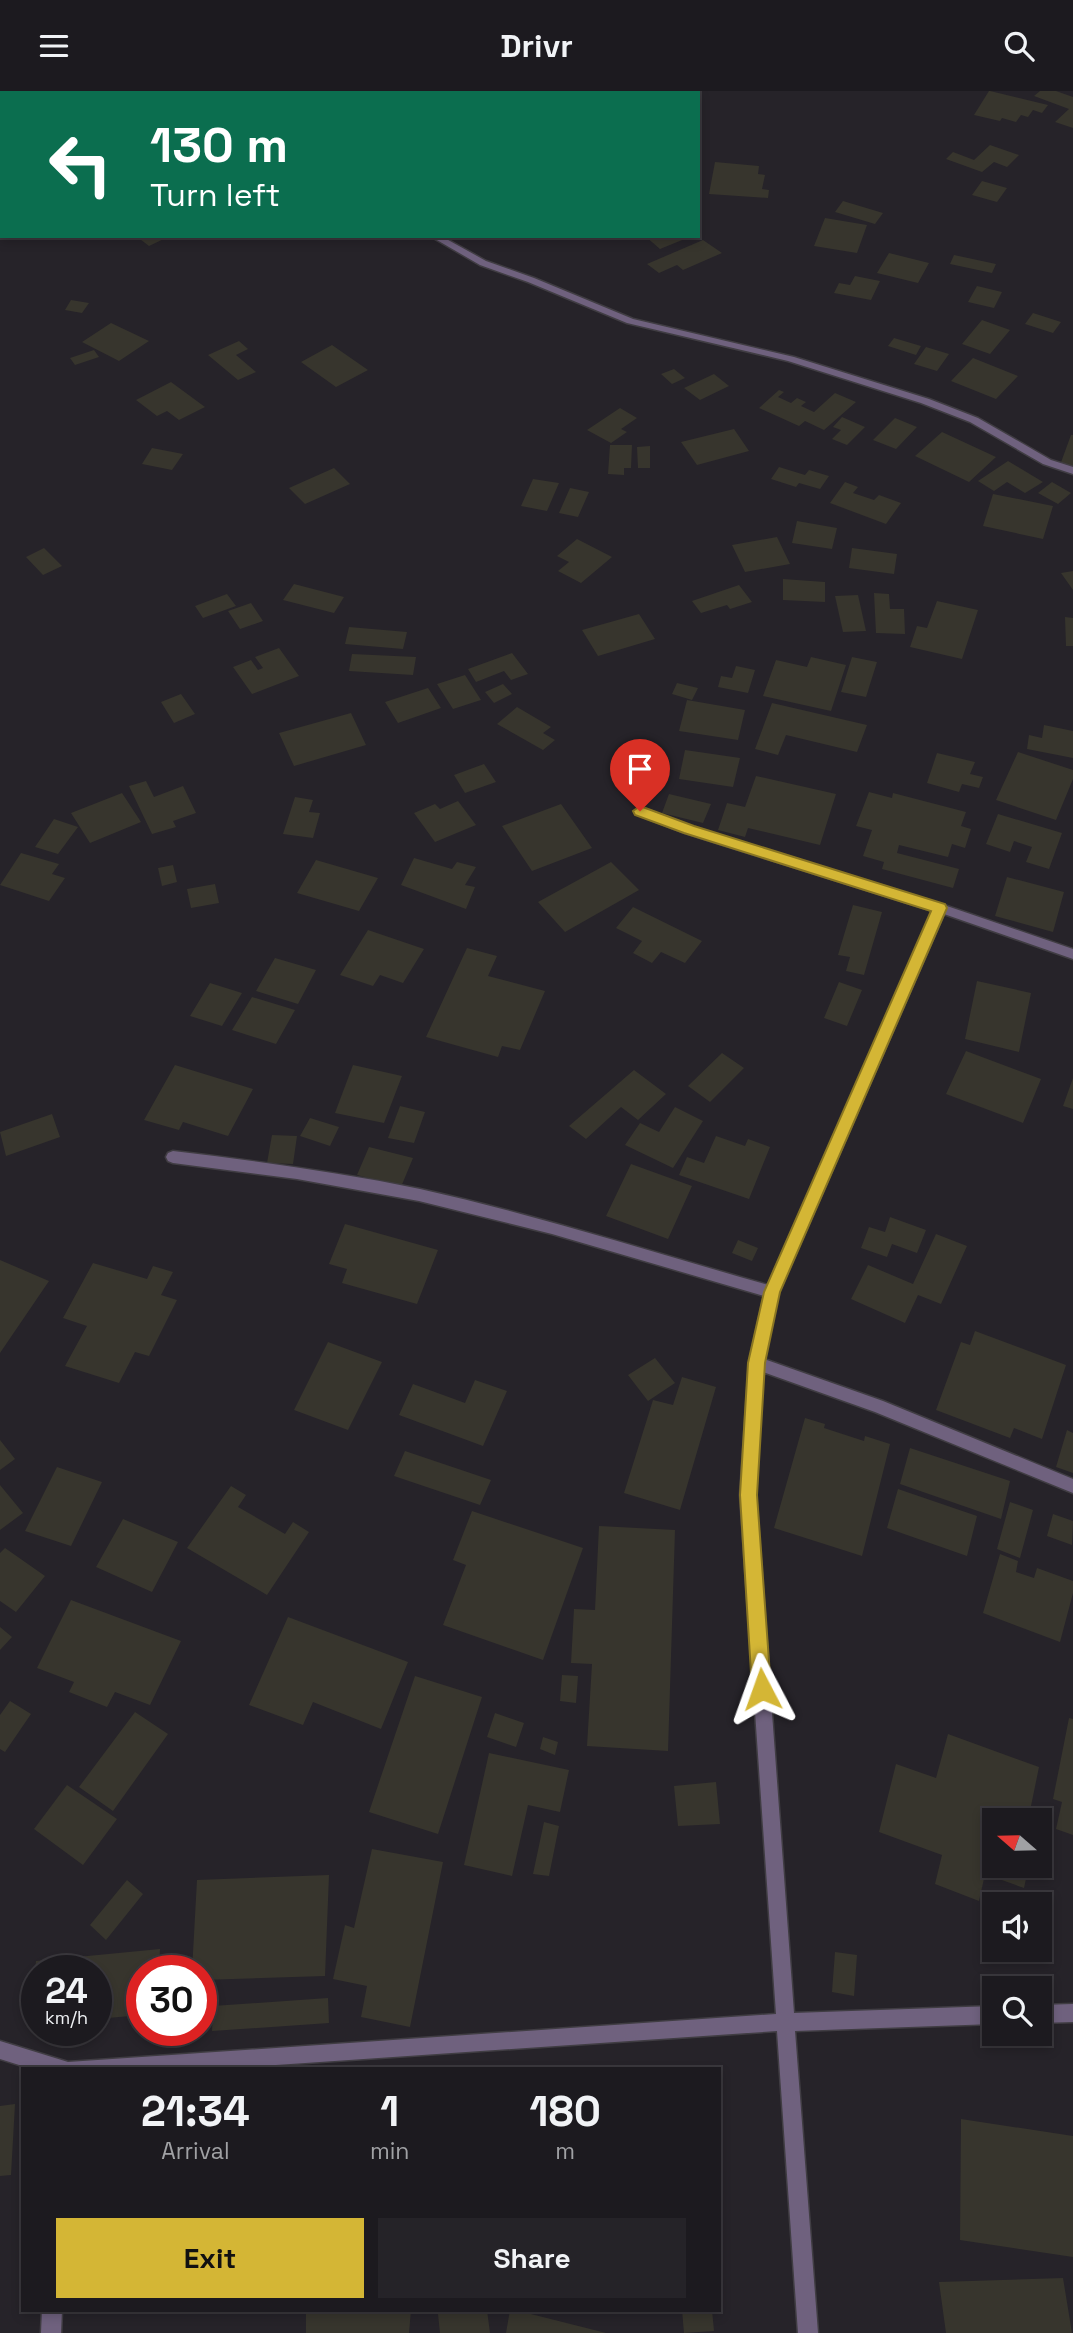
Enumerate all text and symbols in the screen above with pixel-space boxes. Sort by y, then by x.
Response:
text: Drivr [500,26,573,66]
icon: menu [35,27,73,65]
icon: search [1000,27,1038,65]
text: 130 m [150,114,288,176]
icon: left [35,119,126,210]
text: Turn left [150,175,280,215]
pin [610,739,670,811]
icon: arrive [621,750,659,788]
position arrow [725,1652,799,1726]
north arrow [982,1808,1052,1878]
map controls [982,1808,1052,2046]
button: sound [982,1892,1052,1962]
speed limit sign: 30 [126,1955,217,2046]
text: 24 [45,1969,88,2013]
button: search [982,1976,1052,2046]
text: km/h [45,2006,88,2029]
text: 21:34 [141,2085,250,2138]
text: 1 [380,2085,399,2138]
text: 180 [530,2085,601,2138]
text: Arrival [161,2136,230,2166]
text: min [370,2136,409,2166]
text: m [555,2136,575,2166]
button: Exit [56,2218,364,2298]
button: Share [378,2218,686,2298]

